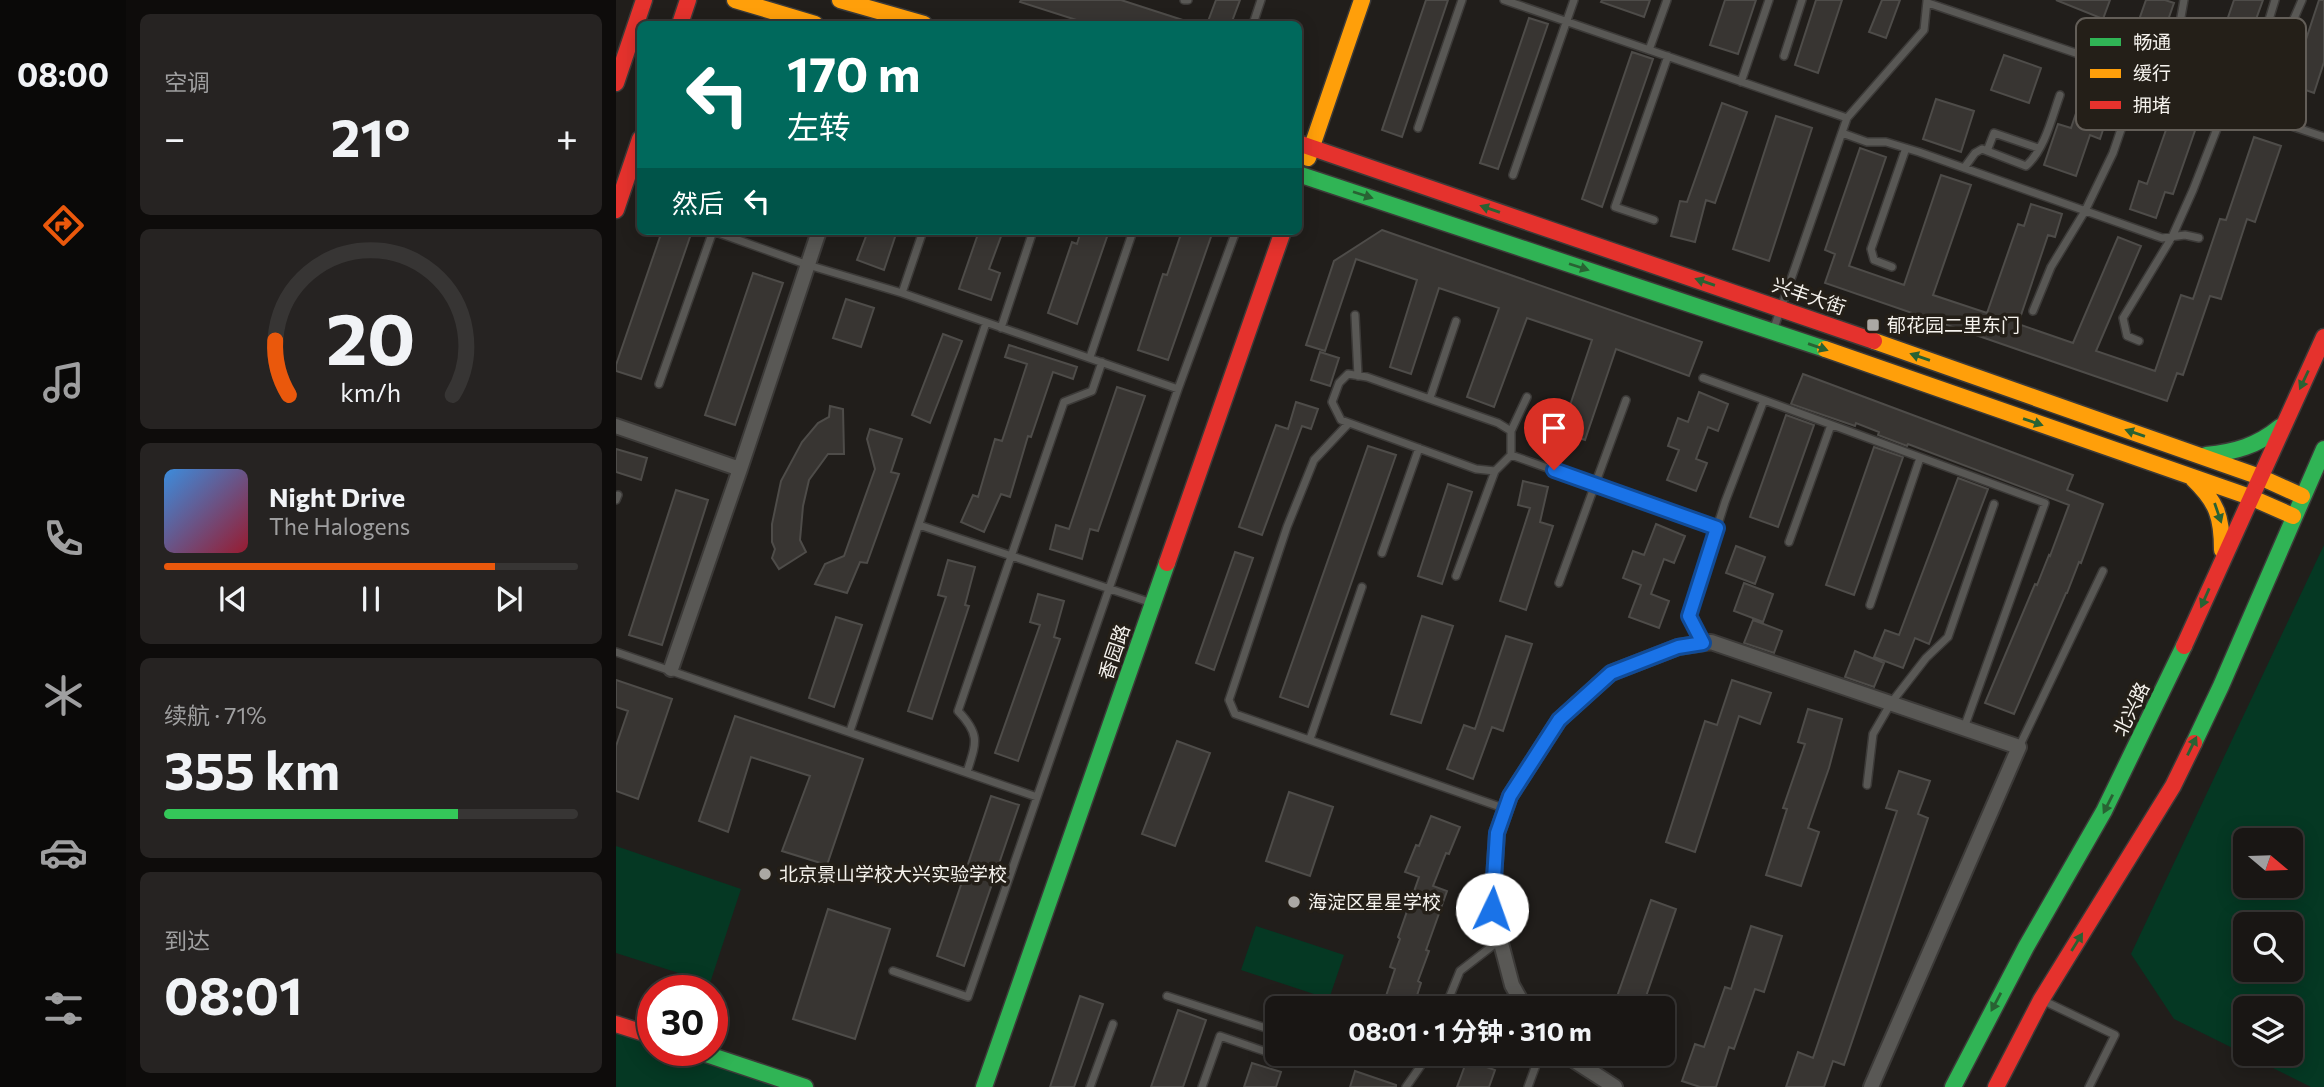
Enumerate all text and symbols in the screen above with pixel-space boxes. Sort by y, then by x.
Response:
legend [2076,18,2306,130]
text: 畅通 [2133,30,2171,53]
text: 170 m [787,42,920,102]
icon: left [672,49,763,140]
text: 08:00 [17,54,109,94]
text: 缓行 [2133,61,2171,84]
text: 空调 [164,68,210,96]
text: 拥堵 [2133,93,2171,116]
text: 21° [331,104,410,168]
text: 左转 [787,106,851,146]
text: − [164,113,186,160]
text: + [556,113,578,160]
icon: left [738,182,776,220]
text: 然后 [672,187,724,218]
one-way arrow [1353,191,1374,201]
icon: directions [39,201,88,250]
one-way arrow [1479,203,1500,214]
one-way arrow [1569,262,1590,273]
street label: 兴丰大街 [1769,272,1849,319]
one-way arrow [1695,276,1716,287]
text: 20 [326,291,416,380]
place label: 郁花园二里东门 [1887,313,2020,336]
marker: 郁花园二里东门 [1865,317,1881,333]
one-way arrow [1808,342,1829,353]
one-way arrow [1910,351,1931,362]
icon: music [39,358,88,407]
one-way arrow [2298,370,2309,391]
text: km/h [341,377,401,407]
pin [1524,398,1584,470]
icon: arrive [1535,409,1573,447]
one-way arrow [2023,417,2044,428]
one-way arrow [2124,427,2145,438]
text: Night Drive [269,481,405,512]
one-way arrow [2213,502,2224,523]
text: The Halogens [269,512,410,540]
icon: phone [39,514,88,563]
icon: previous [214,580,252,618]
icon: pause [352,580,390,618]
icon: next [490,580,528,618]
one-way arrow [2199,588,2211,608]
street label: 香园路 [1093,621,1134,683]
icon: climate [39,671,88,720]
street label: 北兴路 [2108,678,2153,739]
text: 续航 · 71% [164,701,266,729]
one-way arrow [2187,736,2198,756]
text: 355 km [164,737,340,801]
one-way arrow [2102,794,2114,814]
icon: car [39,828,88,877]
north arrow [2233,828,2303,898]
map controls [2233,828,2303,1066]
place label: 北京景山学校大兴实验学校 [779,862,1007,885]
marker: 北京景山学校大兴实验学校 [757,866,773,882]
position arrow [1455,872,1529,946]
place label: 海淀区星星学校 [1308,890,1441,913]
marker: 海淀区星星学校 [1286,894,1302,910]
button: search [2233,912,2303,982]
text: 到达 [164,926,210,954]
one-way arrow [2070,932,2083,951]
text: 08:01 [164,962,303,1026]
speed limit sign: 30 [637,975,728,1066]
icon: filters [39,984,88,1033]
one-way arrow [1991,992,2002,1012]
button: layers [2233,996,2303,1066]
text: 08:01 · 1 分钟 · 310 m [1348,1015,1592,1046]

